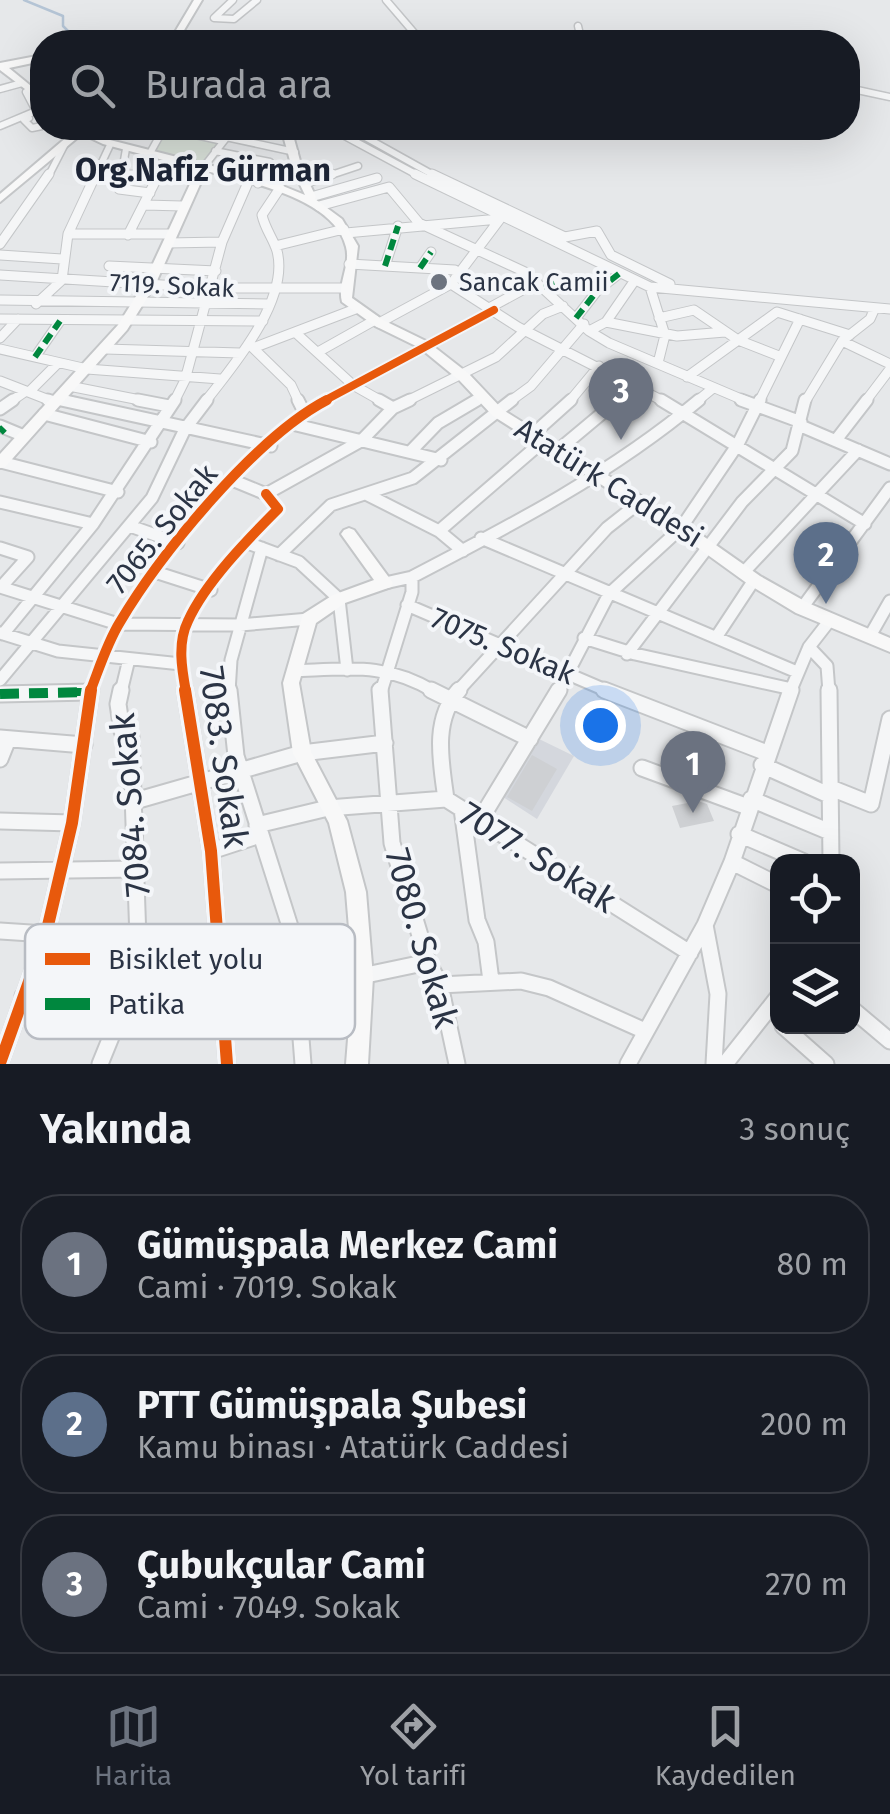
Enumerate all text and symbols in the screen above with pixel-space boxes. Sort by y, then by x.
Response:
search box [30,30,860,140]
icon: search [65,58,120,113]
text: Burada ara [145,62,332,108]
district label: Org.Nafiz Gürman [75,151,331,189]
street label: 7119. Sokak [109,268,235,304]
place label: Sancak Camii [459,268,608,298]
marker: Sancak Camii [428,271,450,293]
pin: 3 [588,358,654,440]
street label: Atatürk Caddesi [508,411,710,555]
street label: 7065. Sokak [99,456,226,601]
pin: 2 [794,522,858,604]
street label: 7075. Sokak [426,600,581,693]
street label: 7083. Sokak [190,663,258,851]
your location [575,700,626,751]
street label: 7084. Sokak [101,711,159,899]
pin: 1 [660,730,726,813]
street label: 7077. Sokak [452,792,624,922]
street label: 7080. Sokak [376,843,468,1033]
map controls [770,854,860,1034]
button: locate [770,854,860,944]
legend [25,924,355,1039]
text: Bisiklet yolu [108,943,264,976]
button: layers [770,944,860,1034]
text: Patika [108,988,185,1021]
text: Yakında [40,1104,192,1154]
text: 3 sonuç [739,1110,850,1148]
text: Gümüşpala Merkez Cami [137,1222,558,1268]
text: 1 [67,1245,82,1283]
text: 80 m [777,1245,848,1283]
text: Cami · 7019. Sokak [137,1268,397,1306]
text: PTT Gümüşpala Şubesi [137,1382,527,1428]
text: 2 [66,1405,83,1443]
text: 200 m [761,1405,848,1443]
text: Kamu binası · Atatürk Caddesi [137,1428,569,1466]
text: Çubukçular Cami [137,1542,426,1588]
text: 3 [66,1565,83,1603]
text: 270 m [765,1565,848,1603]
text: Cami · 7049. Sokak [137,1588,400,1626]
tab: Harita [94,1699,172,1792]
tab: Yol tarifi [360,1699,467,1792]
tab: Kaydedilen [655,1699,796,1792]

